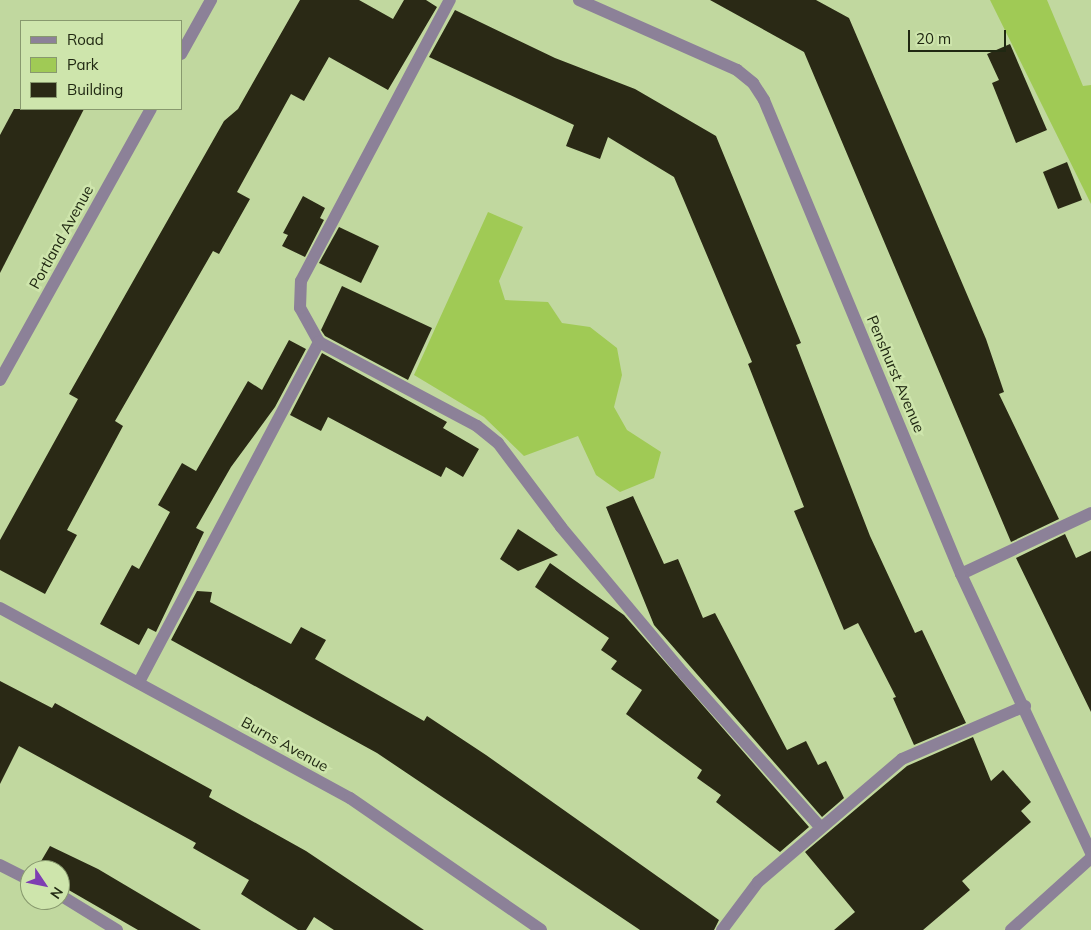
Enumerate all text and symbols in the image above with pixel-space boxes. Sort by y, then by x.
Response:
legend [20,20,182,110]
scale bar [911,20,1008,52]
text: 20 m [916,29,951,48]
text: Road [67,30,104,49]
text: Park [67,55,99,74]
text: Building [67,80,123,99]
street label: Portland Avenue [25,182,97,292]
street label: Penshurst Avenue [863,313,929,435]
street label: Burns Avenue [238,713,332,775]
north arrow [20,860,70,910]
text: N [46,883,67,902]

